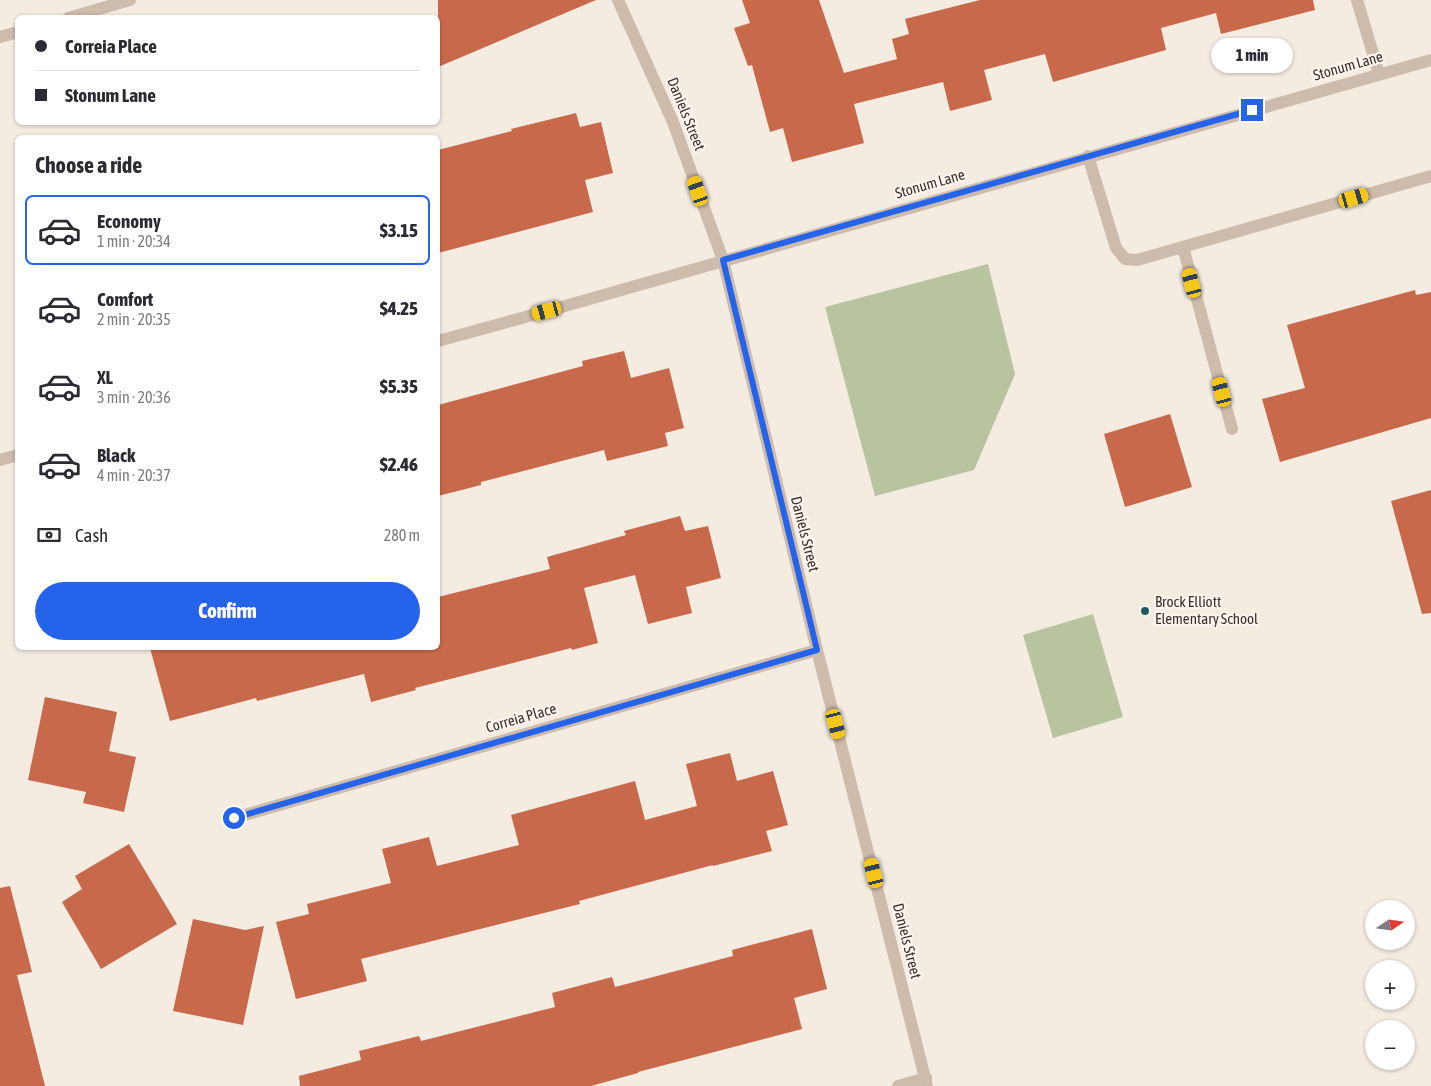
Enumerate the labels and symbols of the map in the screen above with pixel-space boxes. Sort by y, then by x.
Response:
callout: 1 min [1211,38,1293,72]
street label: Stonum Lane [1311,47,1385,84]
street label: Daniels Street [664,75,709,153]
route end [1241,99,1263,121]
street label: Stonum Lane [893,165,967,202]
car [686,174,709,208]
car [1337,187,1370,209]
car [1180,267,1203,299]
car [530,300,563,322]
car [1210,376,1233,408]
street label: Daniels Street [788,494,823,573]
place label: Brock Elliott Elementary School [1155,593,1258,627]
marker: Brock Elliott Elementary School [1139,605,1151,617]
street label: Correia Place [484,699,558,736]
car [825,708,846,740]
route start [223,807,245,829]
car [863,857,884,889]
north arrow [1365,900,1415,950]
street label: Daniels Street [890,901,925,980]

